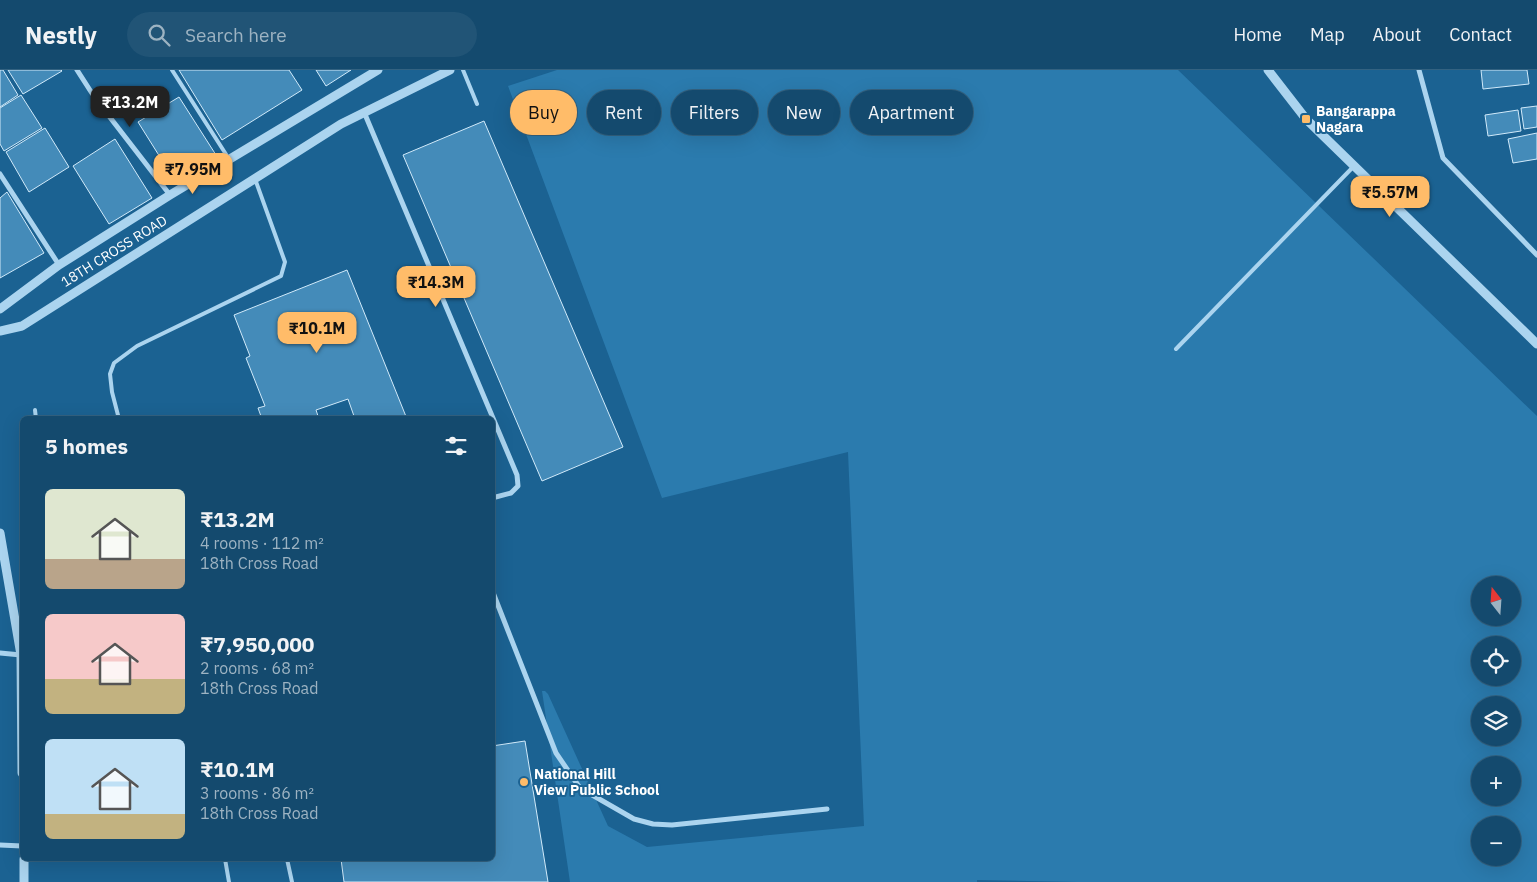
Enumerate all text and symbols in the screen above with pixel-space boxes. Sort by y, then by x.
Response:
search box [127,12,477,57]
text: Nestly [25,19,97,51]
icon: search [145,21,173,49]
text: Search here [185,23,287,47]
text: Home [1234,23,1282,46]
text: Map [1310,23,1345,46]
text: About [1373,23,1421,46]
text: Contact [1449,23,1512,46]
pin: ₹13.2M [89,85,171,128]
chip: Buy [510,90,577,135]
chip: Rent [587,90,661,135]
chip: Filters [671,90,758,135]
chip: New [768,90,840,135]
chip: Apartment [850,90,973,135]
text: ₹13.2M [102,92,158,112]
place label: Bangarappa Nagara [1316,102,1396,136]
marker: Bangarappa Nagara [1300,113,1312,125]
pin: ₹7.95M [152,152,234,195]
text: ₹7.95M [165,159,221,179]
pin: ₹5.57M [1349,176,1431,218]
text: ₹5.57M [1362,182,1418,202]
street label: 18TH CROSS ROAD [58,211,170,291]
pin: ₹14.3M [395,266,477,308]
text: ₹14.3M [408,272,464,292]
pin: ₹10.1M [276,312,358,354]
text: ₹10.1M [289,318,345,338]
text: 5 homes [45,432,128,460]
icon: filters [442,432,470,460]
text: ₹13.2M [200,505,275,533]
icon: home [85,509,145,569]
text: 4 rooms · 112 m² [200,533,324,553]
text: 18th Cross Road [200,553,318,573]
north arrow [1471,576,1521,626]
map controls [1471,576,1521,866]
text: ₹7,950,000 [200,630,314,658]
icon: home [85,634,145,694]
button: locate [1471,636,1521,686]
text: 2 rooms · 68 m² [200,658,314,678]
text: 18th Cross Road [200,678,318,698]
button: layers [1471,696,1521,746]
text: ₹10.1M [200,755,275,783]
button: + [1471,756,1521,806]
icon: home [85,759,145,819]
place label: National Hill View Public School [534,765,659,799]
marker: National Hill View Public School [518,776,530,788]
text: 3 rooms · 86 m² [200,783,314,803]
text: 18th Cross Road [200,803,318,823]
button: − [1471,816,1521,866]

